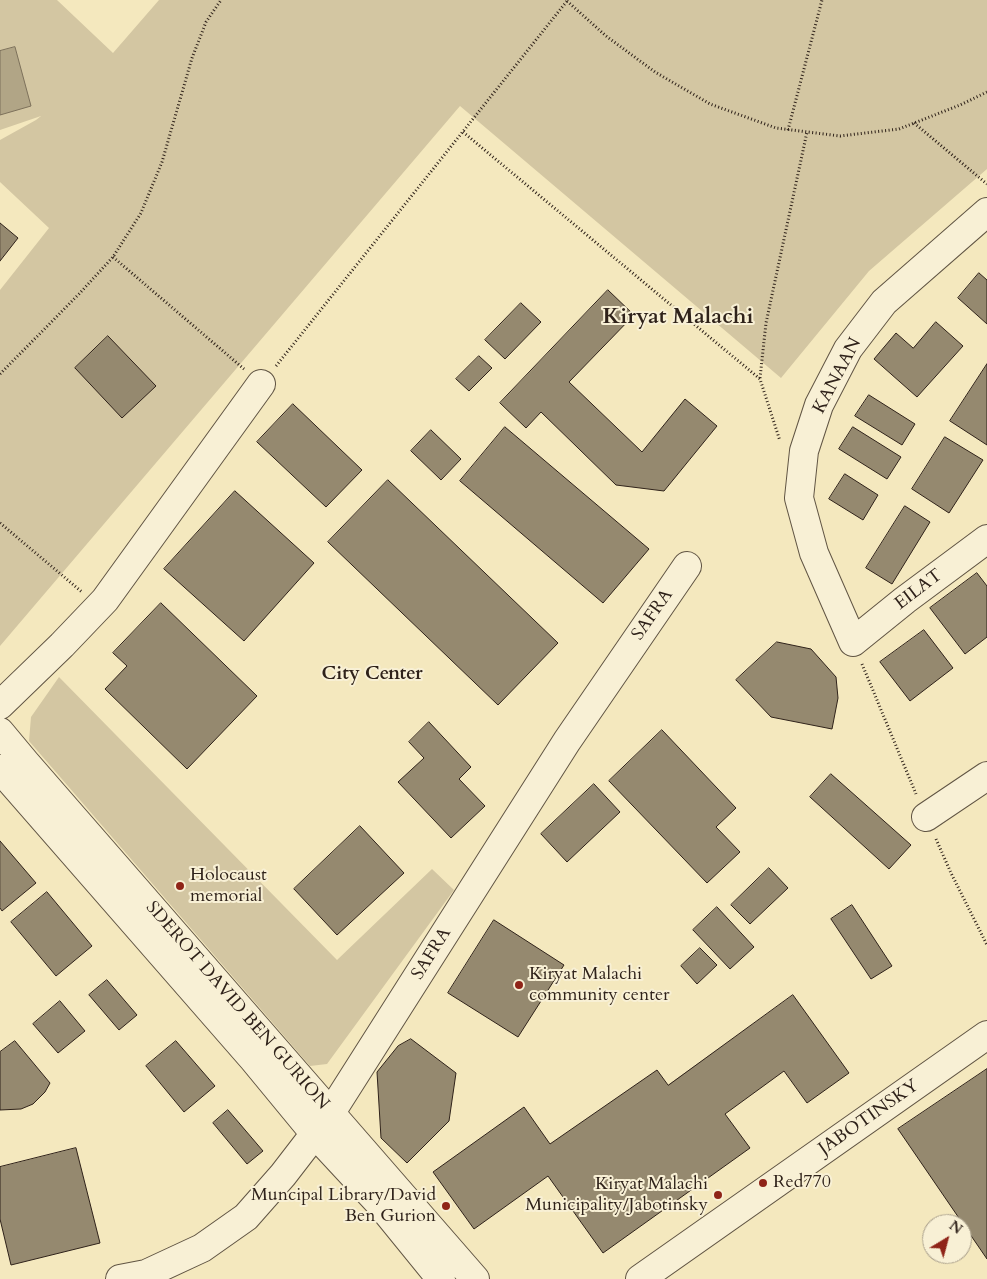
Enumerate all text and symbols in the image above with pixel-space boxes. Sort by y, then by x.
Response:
district label: Kiryat Malachi [603,305,753,331]
street label: KANAAN [809,334,867,418]
street label: EILAT [891,565,947,615]
street label: SAFRA [628,585,678,645]
district label: City Center [321,664,423,686]
place label: Holocaust memorial [190,865,267,908]
marker: Holocaust memorial [174,880,186,892]
street label: SDEROT DAVID BEN GURION [141,897,333,1115]
street label: SAFRA [408,924,456,984]
place label: Kiryat Malachi community center [529,964,670,1006]
marker: Kiryat Malachi community center [513,979,525,991]
street label: JABOTINSKY [815,1076,923,1160]
place label: Red770 [773,1172,831,1194]
place label: Kiryat Malachi Municipality/Jabotinsky [525,1174,708,1216]
marker: Red770 [757,1177,769,1189]
place label: Muncipal Library/David Ben Gurion [251,1185,436,1228]
marker: Kiryat Malachi Municipality/Jabotinsky [712,1189,724,1201]
marker: Muncipal Library/David Ben Gurion [440,1200,452,1212]
north arrow [922,1214,972,1264]
text: N [945,1216,966,1239]

